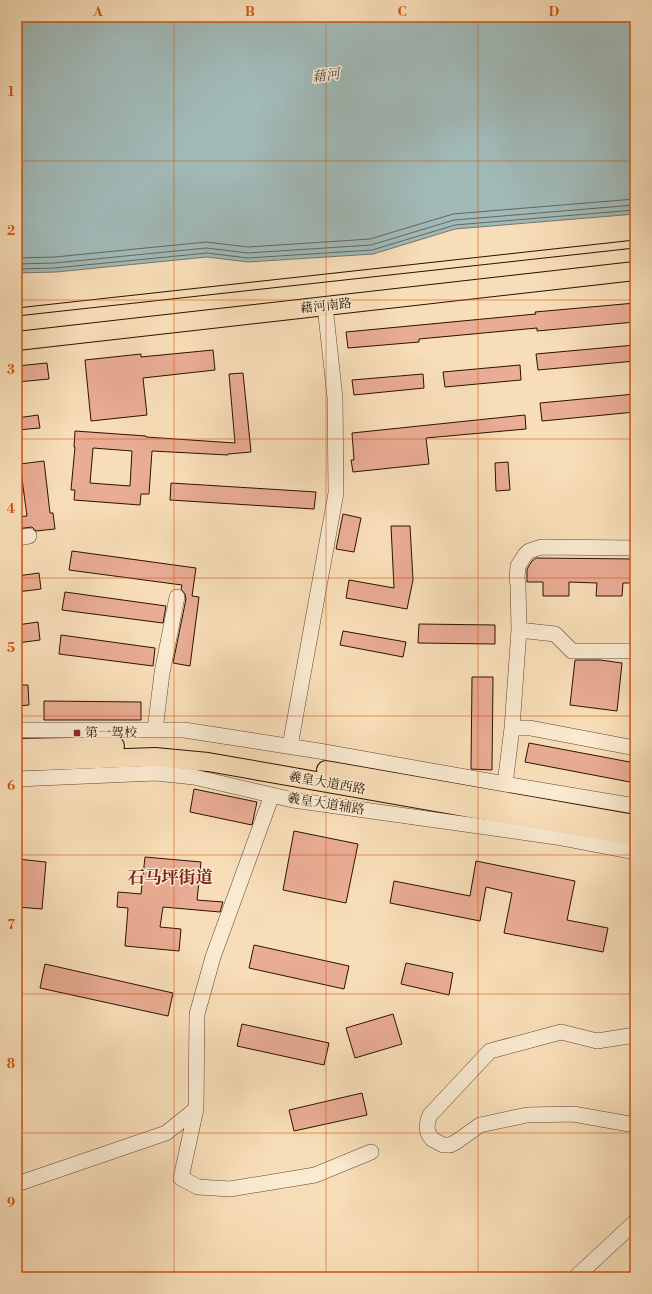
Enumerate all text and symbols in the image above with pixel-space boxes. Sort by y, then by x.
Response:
text: A [92,4,103,20]
text: B [245,4,255,20]
text: C [397,4,407,20]
text: D [549,4,559,20]
water label: 藉河 [311,65,344,87]
text: 1 [8,84,15,100]
text: 2 [7,223,15,239]
street label: 藉河南路 [299,295,353,317]
text: 3 [7,362,15,378]
text: 4 [7,501,16,517]
text: 5 [7,640,15,656]
place label: 第一驾校 [85,725,137,741]
marker: 第一驾校 [72,728,82,738]
street label: 羲皇大道西路 [287,768,367,798]
text: 6 [7,778,15,794]
street label: 羲皇大道辅路 [286,790,366,818]
district label: 石马坪街道 [128,867,213,889]
text: 7 [7,917,15,933]
text: 8 [7,1056,15,1072]
text: 9 [7,1195,15,1211]

